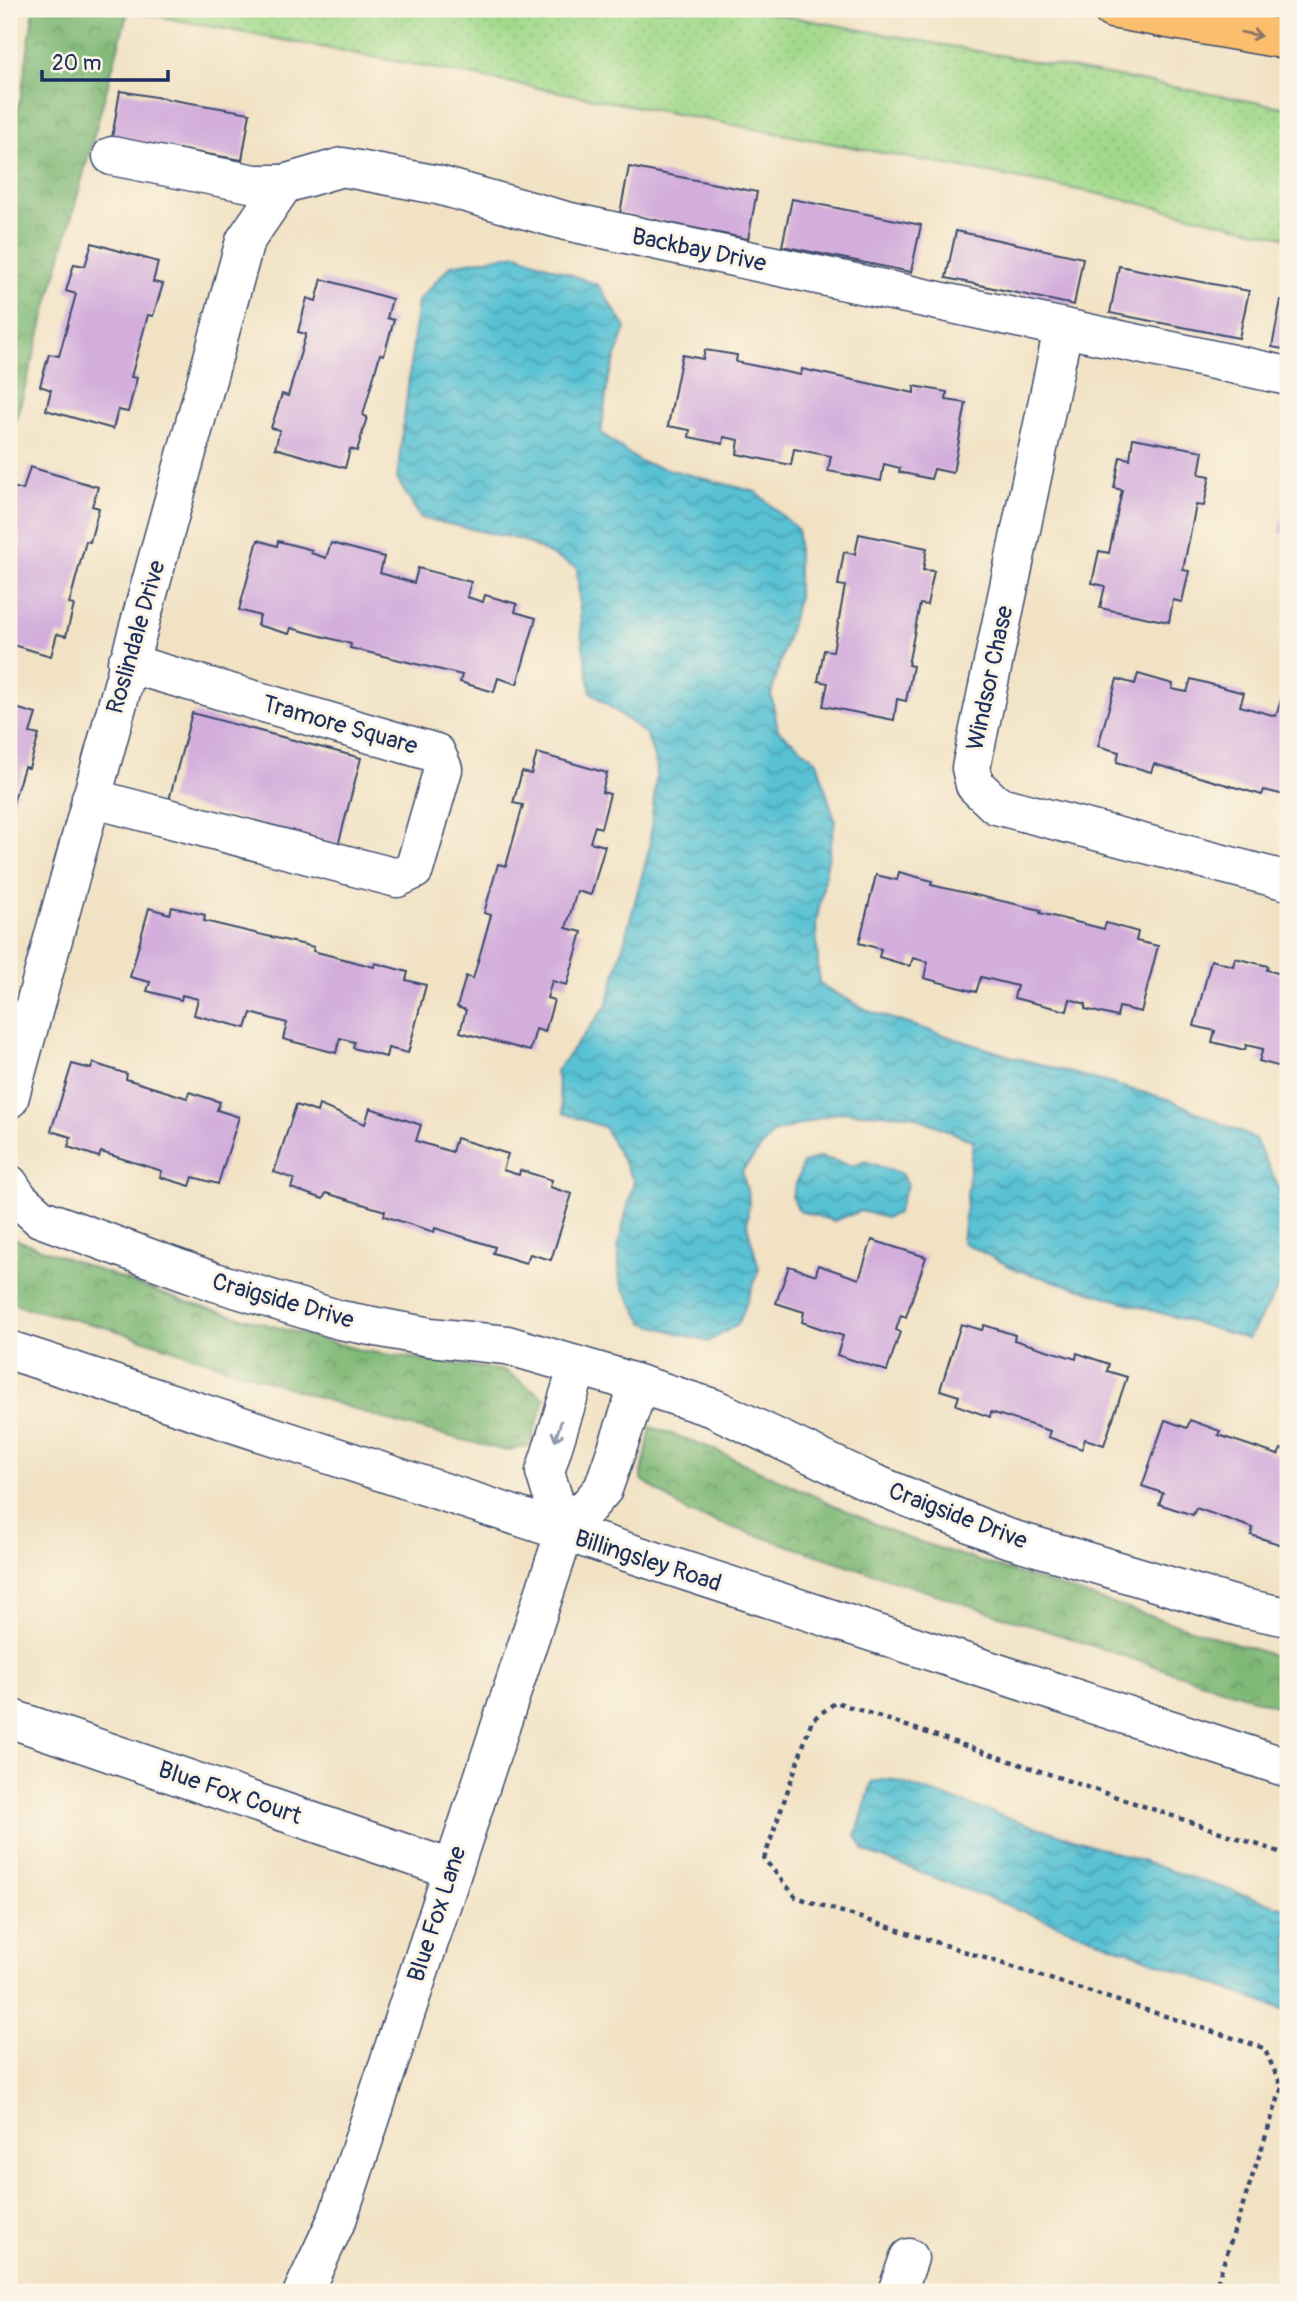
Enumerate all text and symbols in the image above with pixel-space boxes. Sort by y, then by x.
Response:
one-way arrow [1239,28,1262,41]
scale bar [42,38,168,82]
text: 20 m [52,50,101,77]
street label: Backbay Drive [629,222,769,278]
street label: Roslindale Drive [100,557,172,717]
street label: Windsor Chase [961,603,1020,753]
street label: Tramore Square [259,689,421,761]
street label: Craigside Drive [209,1267,357,1335]
one-way arrow [550,1420,563,1442]
street label: Craigside Drive [885,1476,1032,1556]
street label: Billingsley Road [571,1524,725,1598]
street label: Blue Fox Court [155,1755,306,1831]
street label: Blue Fox Lane [401,1842,473,1985]

